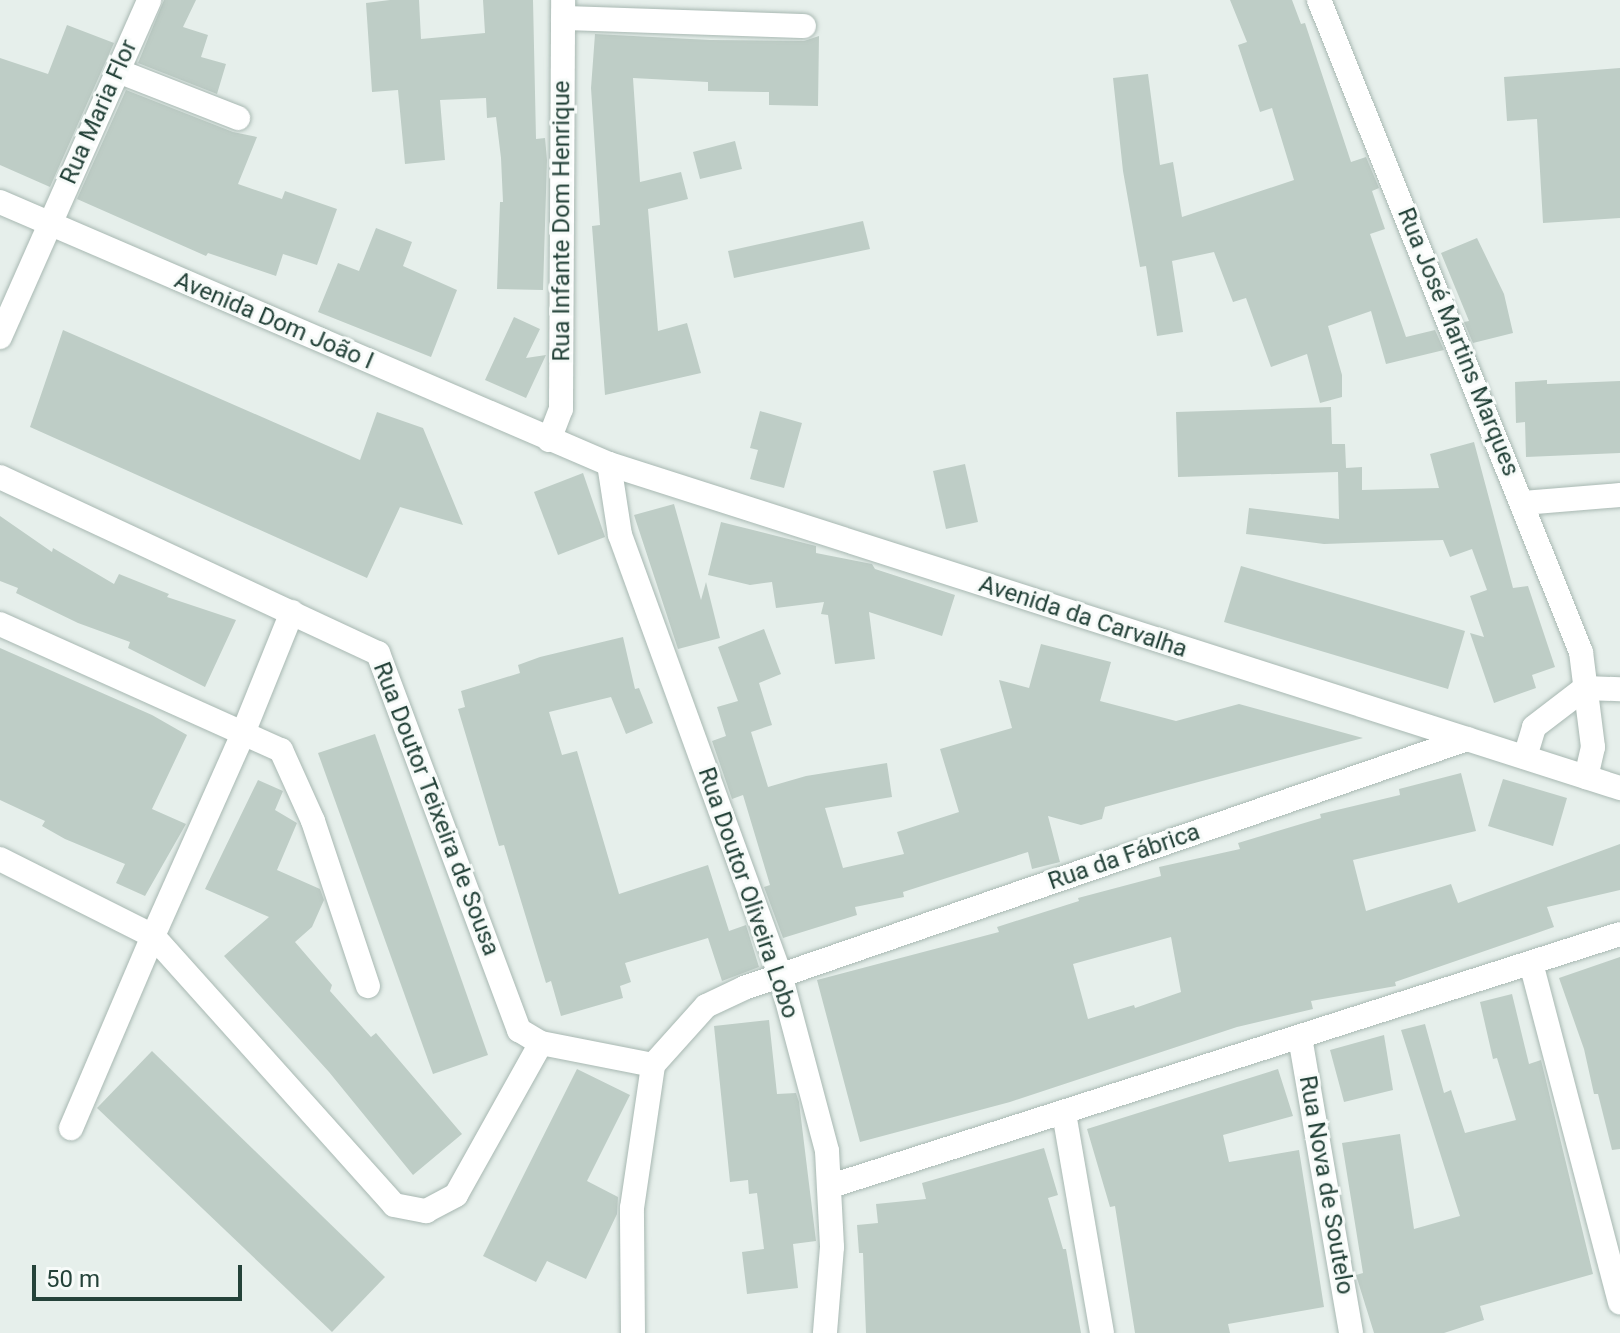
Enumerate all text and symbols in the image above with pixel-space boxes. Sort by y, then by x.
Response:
street label: Rua Maria Flor [54,35,144,189]
street label: Rua Infante Dom Henrique [548,80,576,362]
street label: Rua José Martins Marques [1391,204,1525,480]
street label: Avenida Dom João I [170,266,378,376]
street label: Avenida da Carvalha [975,570,1191,664]
street label: Rua Doutor Teixeira de Sousa [367,658,505,960]
street label: Rua Doutor Oliveira Lobo [691,764,805,1022]
street label: Rua da Fábrica [1044,818,1204,896]
street label: Rua Nova de Soutelo [1293,1073,1359,1297]
scale bar [36,1249,246,1299]
text: 50 m [46,1265,100,1293]

